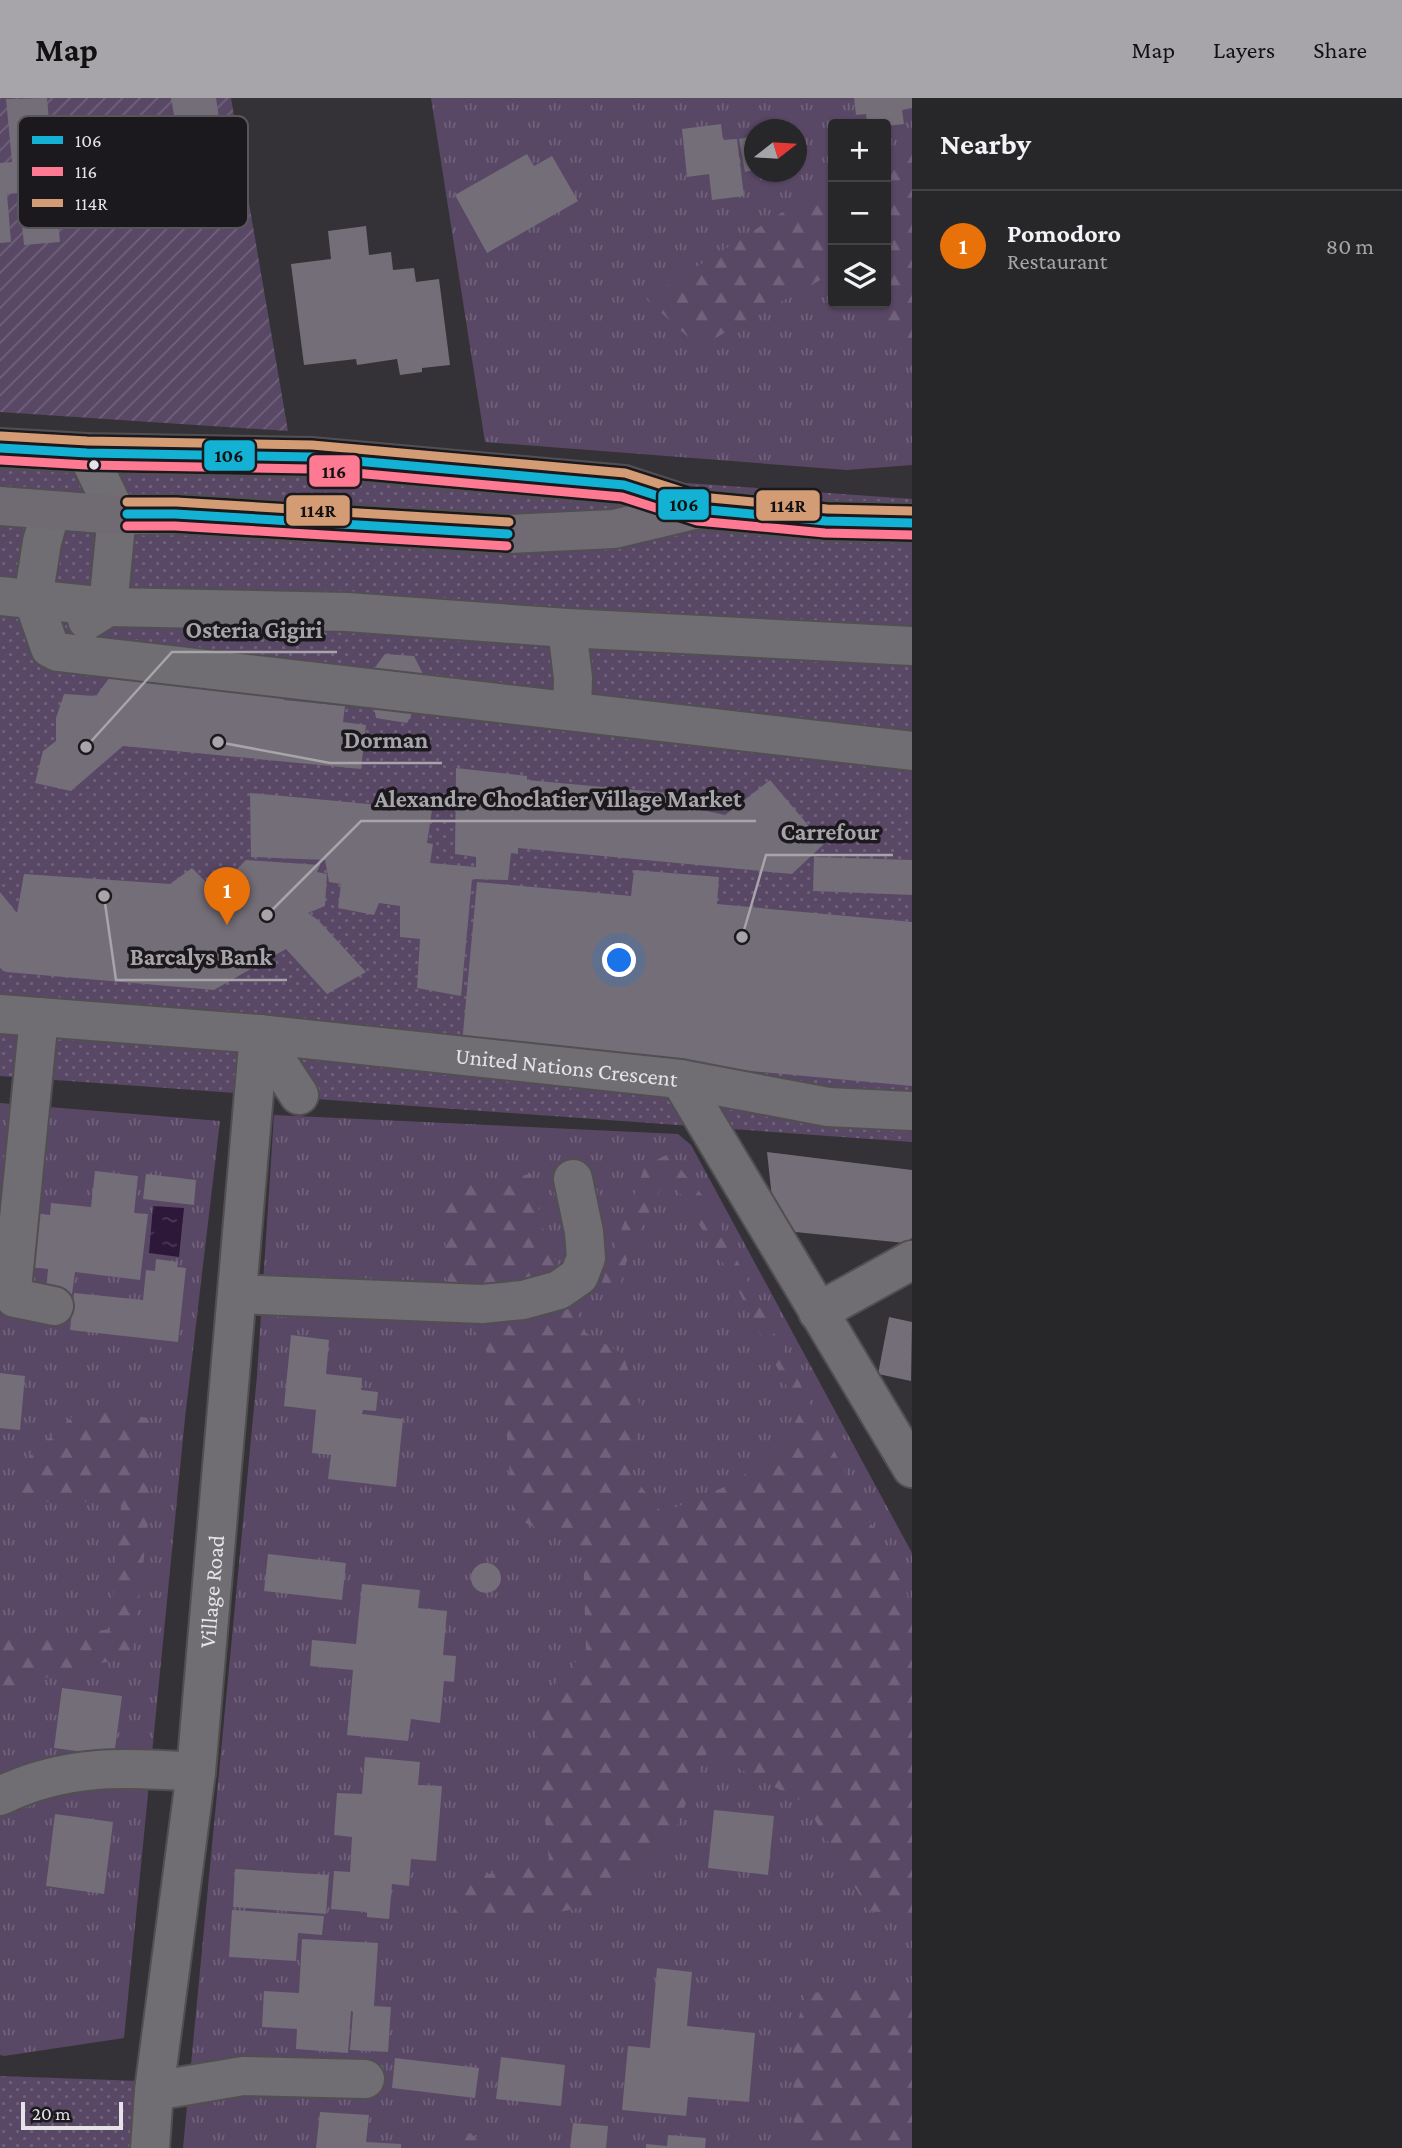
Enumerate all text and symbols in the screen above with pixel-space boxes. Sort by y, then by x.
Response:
text: Map [35,31,98,68]
text: Map [1131,36,1175,63]
text: Layers [1213,36,1275,63]
text: Share [1313,36,1367,63]
legend [18,116,248,228]
north arrow [744,119,807,182]
map controls [828,119,891,308]
button: + [828,119,891,182]
text: Nearby [940,127,1031,160]
text: 106 [75,130,102,151]
text: 116 [75,161,97,182]
button: − [828,182,891,245]
text: 114R [75,193,108,214]
text: Pomodoro [1007,219,1121,248]
text: 1 [959,233,967,259]
text: 80 m [1326,233,1374,259]
button: layers [828,245,891,308]
text: Restaurant [1007,248,1107,274]
line badge: 106 [203,439,256,472]
text: 106 [214,445,244,466]
line badge: 116 [308,454,361,488]
unlabelled marker [87,458,101,472]
text: 116 [322,461,346,482]
line badge: 106 [657,488,710,521]
line badge: 114R [755,489,821,522]
line badge: 114R [285,494,351,527]
text: 106 [669,494,699,515]
text: 114R [770,495,806,516]
text: 114R [300,500,336,521]
callout: Osteria Gigiri [172,607,337,652]
text: Osteria Gigiri [186,616,322,643]
callout: Dorman [330,718,442,763]
text: Dorman [344,726,428,753]
callout: Alexandre Choclatier Village Market [361,776,756,821]
text: Alexandre Choclatier Village Market [373,785,742,812]
callout: Carrefour [766,810,893,855]
text: Carrefour [780,818,880,845]
pin: 1 [204,867,250,925]
callout: Barcalys Bank [116,935,287,980]
text: Barcalys Bank [130,943,273,970]
your location [602,943,636,977]
street label: United Nations Crescent [454,1042,679,1092]
street label: Village Road [194,1534,229,1649]
scale bar [21,2099,122,2131]
text: 20 m [32,2103,71,2124]

